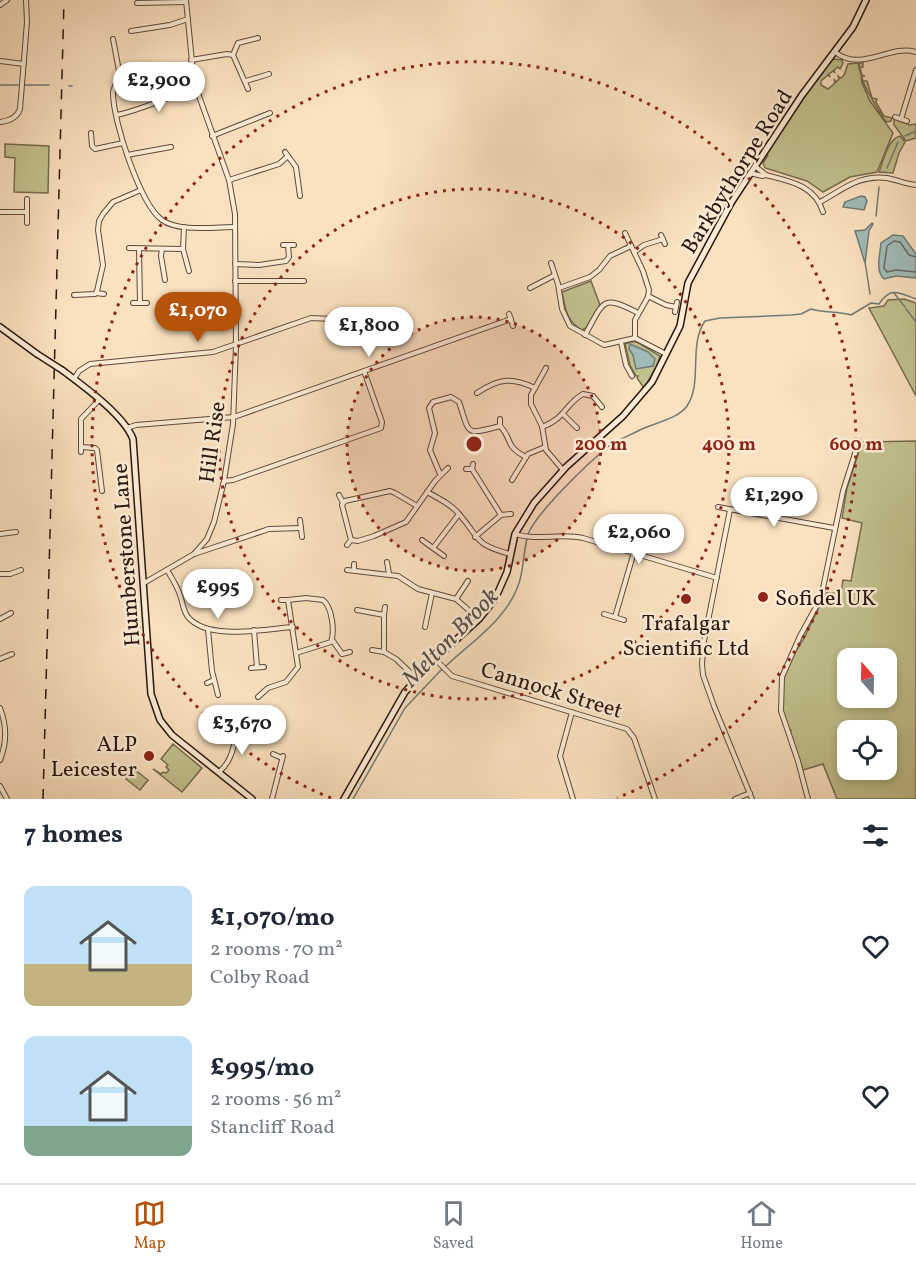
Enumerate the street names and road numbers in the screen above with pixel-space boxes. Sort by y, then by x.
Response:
street label: Barkbythorpe Road [675,84,801,260]
street label: Hill Rise [192,399,235,485]
street label: Humberstone Lane [106,462,149,647]
street label: Cannock Street [477,655,626,728]

